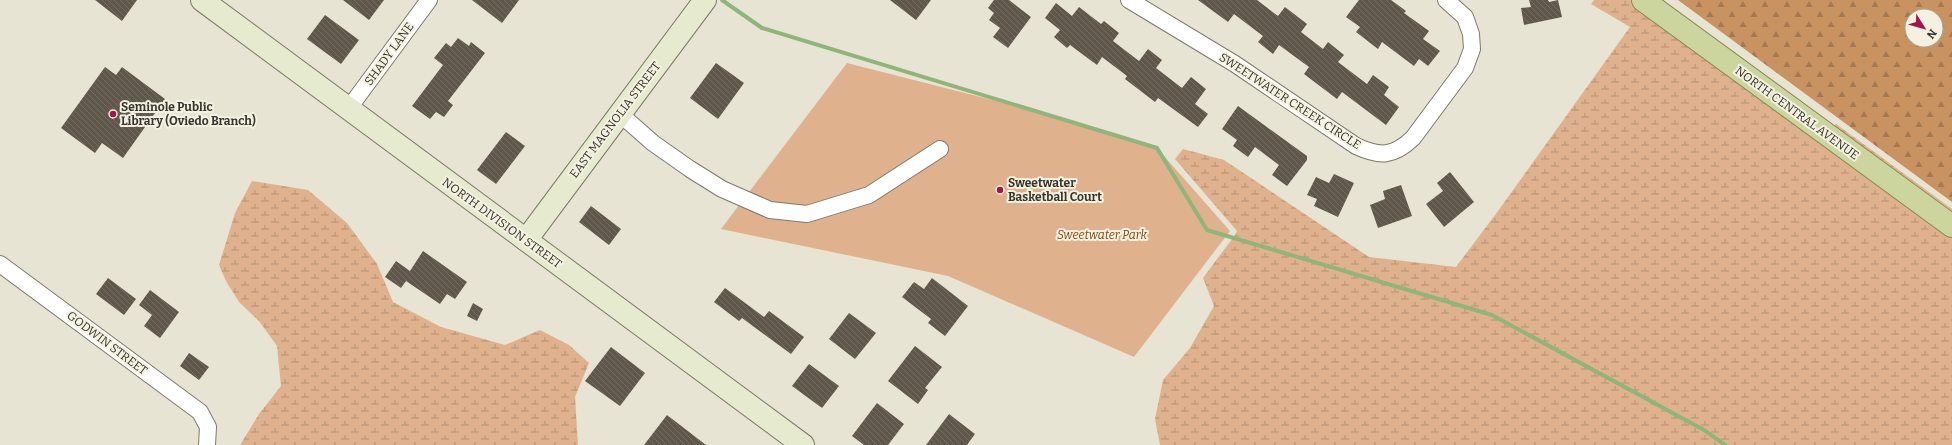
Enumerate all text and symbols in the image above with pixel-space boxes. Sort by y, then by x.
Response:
north arrow [1904,8,1944,48]
street label: SHADY LANE [362,20,416,88]
text: N [1924,26,1939,41]
street label: SWEETWATER CREEK CIRCLE [1217,50,1363,152]
street label: EAST MAGNOLIA STREET [567,59,663,181]
street label: NORTH CENTRAL AVENUE [1732,63,1862,163]
place label: Seminole Public Library (Oviedo Branch) [121,100,256,128]
marker: Seminole Public Library (Oviedo Branch) [108,109,118,119]
street label: NORTH DIVISION STREET [440,175,564,271]
place label: Sweetwater Basketball Court [1008,176,1102,204]
marker: Sweetwater Basketball Court [995,185,1005,195]
park label: Sweetwater Park [1057,228,1148,242]
street label: GODWIN STREET [64,308,150,378]

